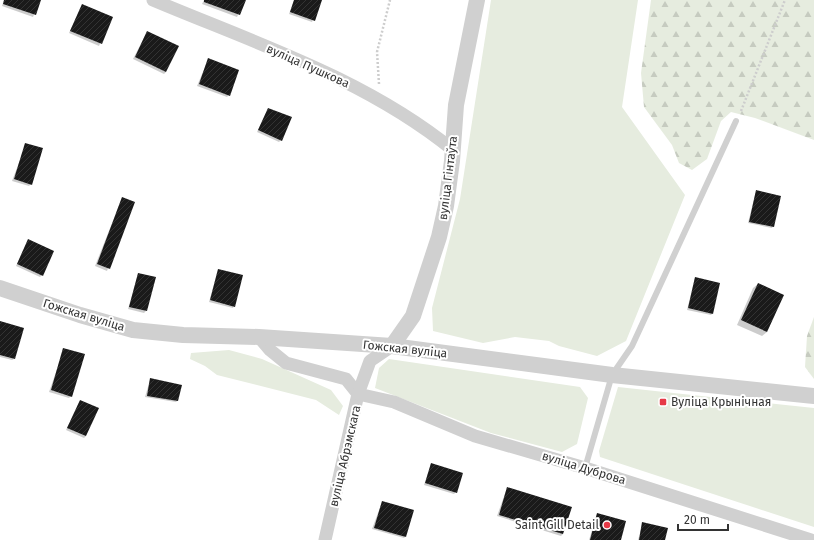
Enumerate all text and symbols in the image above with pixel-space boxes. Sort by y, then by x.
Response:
street label: вуліца Пушкова [264,41,352,91]
street label: вуліца Гінтаўта [436,135,460,221]
street label: Гожская вуліца [41,296,127,334]
street label: Гожская вуліца [362,338,448,360]
place label: Вуліца Крынічная [671,395,771,409]
marker: Вуліца Крынічная [658,397,668,407]
street label: вуліца Абрэмскага [327,404,363,508]
street label: вуліца Дуброва [540,449,628,487]
scale bar [678,506,728,532]
text: 20 m [684,513,710,527]
place label: Saint Gill Detail [515,518,599,532]
marker: Saint Gill Detail [602,520,612,530]

